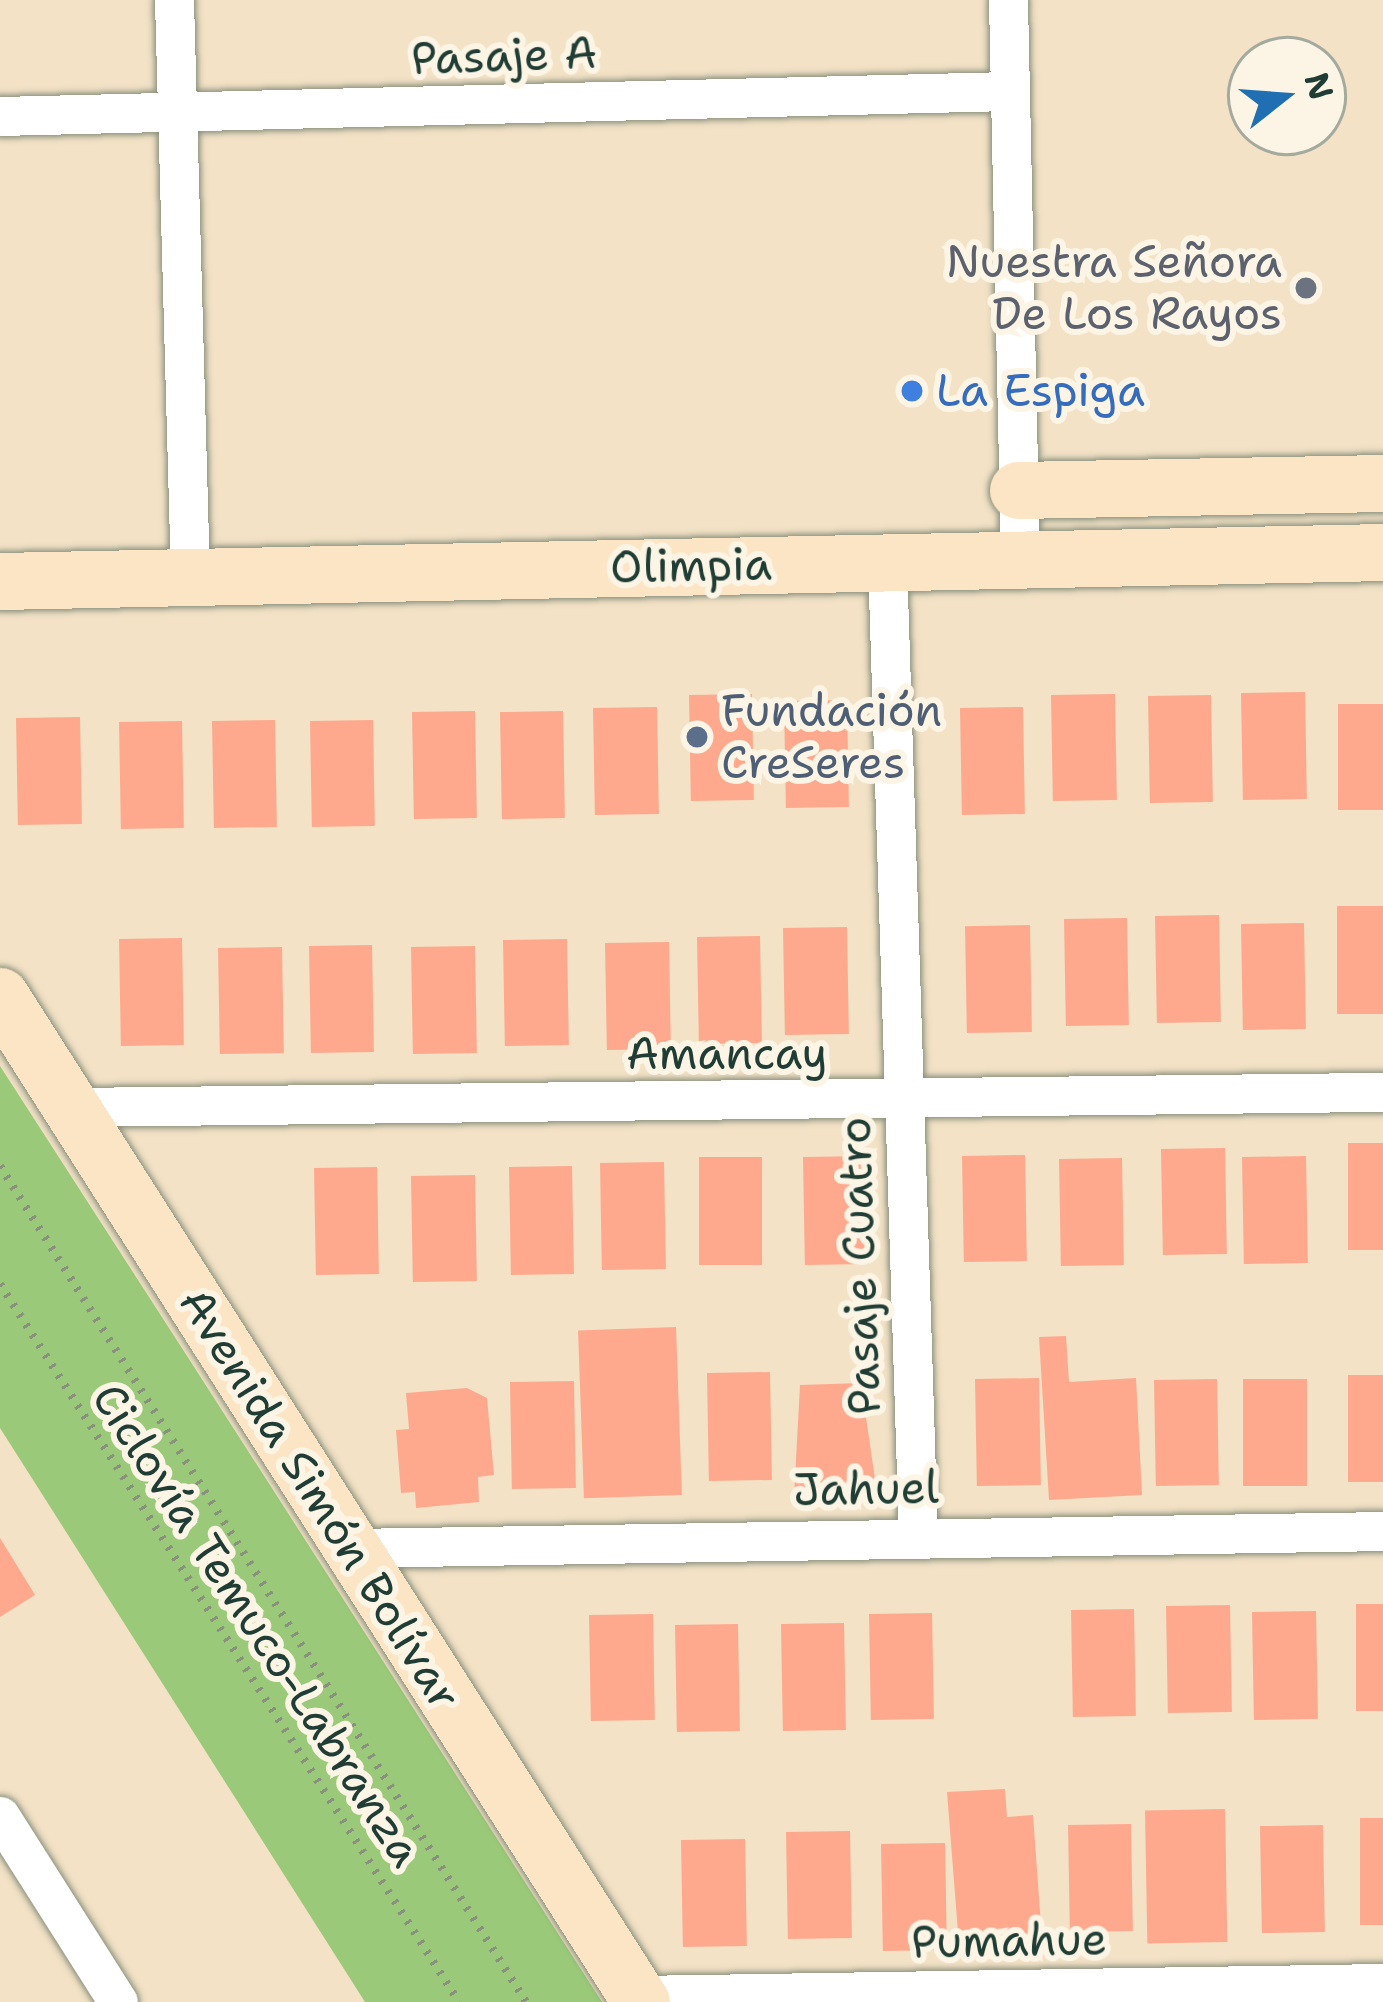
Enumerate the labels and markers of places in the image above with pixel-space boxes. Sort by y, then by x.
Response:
place label: Nuestra Señora De Los Rayos [946,235,1282,341]
marker: Nuestra Señora De Los Rayos [1293,275,1319,301]
place label: La Espiga [936,364,1145,418]
marker: La Espiga [899,378,925,404]
place label: Fundación CreSeres [721,684,942,790]
marker: Fundación CreSeres [684,724,710,750]

